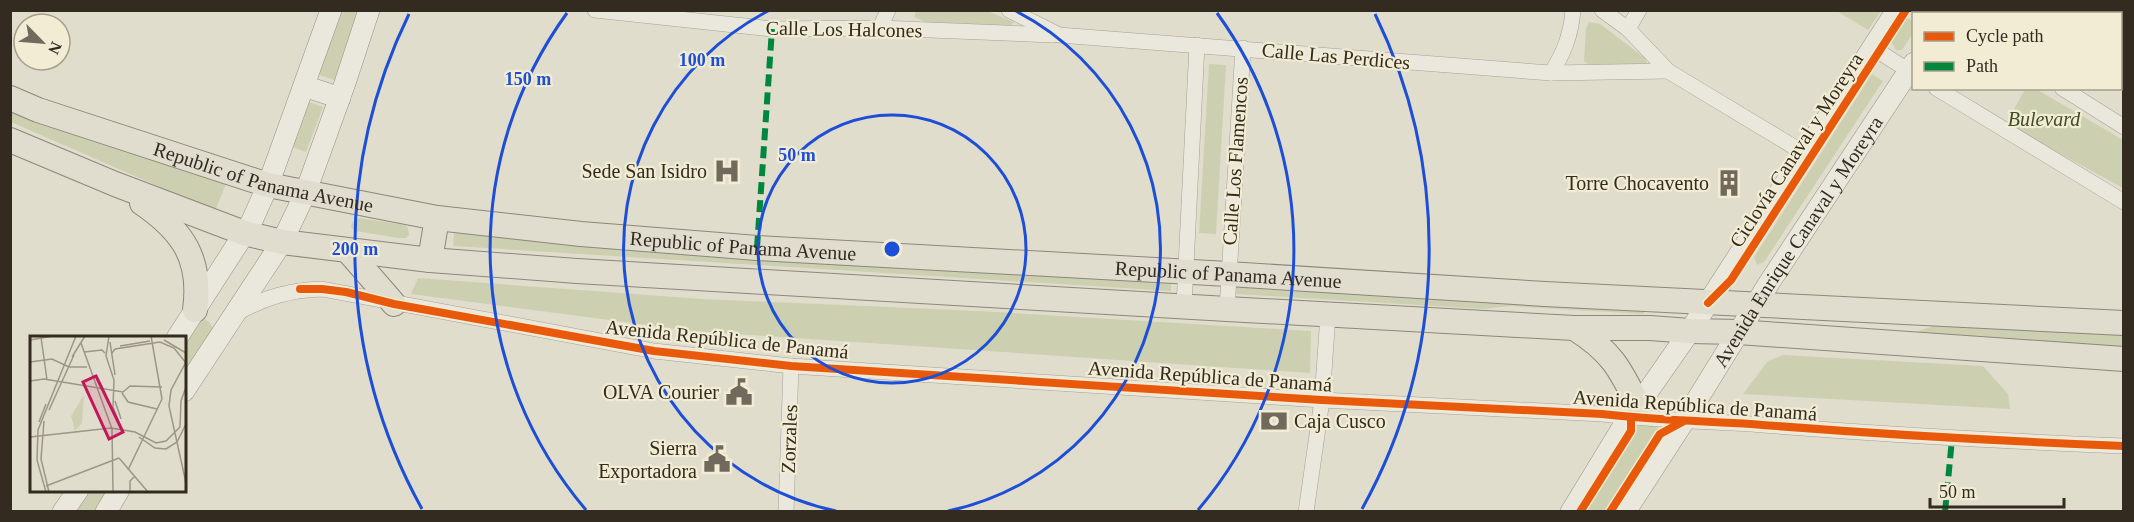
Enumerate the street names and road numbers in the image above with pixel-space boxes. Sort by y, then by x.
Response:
street label: Calle Los Halcones [766,17,923,41]
street label: Calle Las Perdices [1261,39,1411,73]
street label: Ciclovía Canaval y Moreyra [1725,49,1868,252]
street label: Calle Los Flamencos [1218,76,1252,246]
street label: Avenida Enrique Canaval y Moreyra [1709,112,1887,371]
street label: Republic of Panama Avenue [151,137,375,216]
street label: Republic of Panama Avenue [629,227,857,264]
street label: Republic of Panama Avenue [1114,257,1342,292]
street label: Avenida República de Panamá [604,315,850,364]
street label: Avenida República de Panamá [1087,356,1333,397]
street label: Avenida República de Panamá [1572,385,1818,426]
street label: Zorzales [777,404,801,474]

